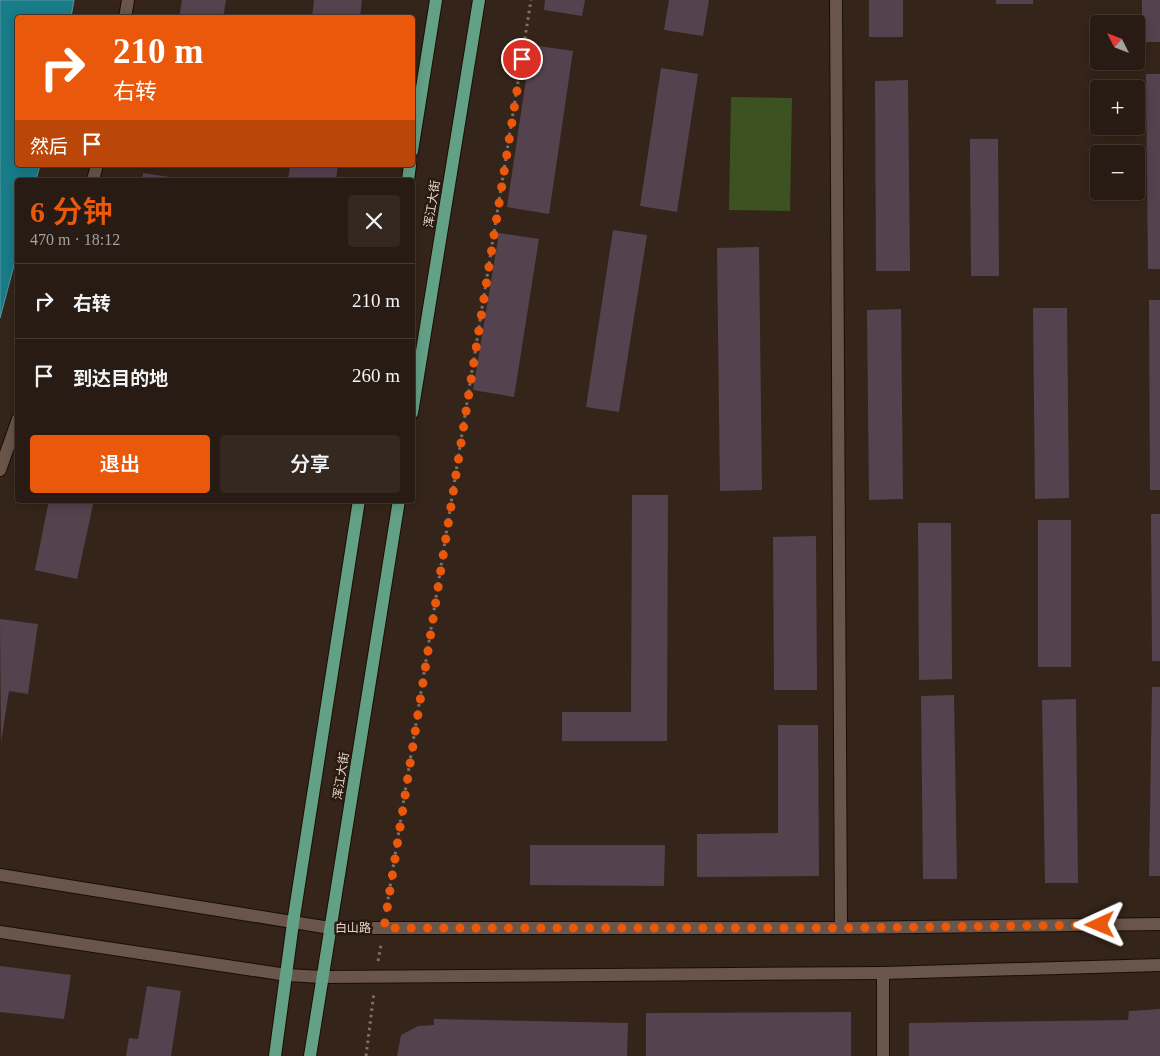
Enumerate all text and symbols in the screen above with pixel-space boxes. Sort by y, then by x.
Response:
north arrow [1090,15,1145,70]
map controls [1090,15,1145,200]
text: 210 m [113,32,203,71]
icon: right [30,35,95,100]
pin [501,38,543,80]
icon: arrive [508,45,536,73]
text: 右转 [113,79,157,104]
button: + [1090,80,1145,135]
icon: arrive [78,130,106,158]
text: 然后 [30,136,68,157]
button: − [1090,145,1145,200]
street label: 浑江大街 [421,179,443,229]
text: 6 分钟 [30,195,113,228]
button: close [348,195,400,247]
text: 470 m · 18:12 [30,231,120,248]
icon: right [30,287,58,315]
text: 210 m [352,290,400,311]
text: 右转 [73,293,111,314]
icon: arrive [30,362,58,390]
text: 260 m [352,365,400,386]
text: 到达目的地 [73,368,168,389]
button: 退出 [30,435,210,493]
button: 分享 [220,435,400,493]
street label: 浑江大街 [330,751,352,801]
position arrow [1073,898,1125,950]
street label: 白山路 [335,921,371,935]

